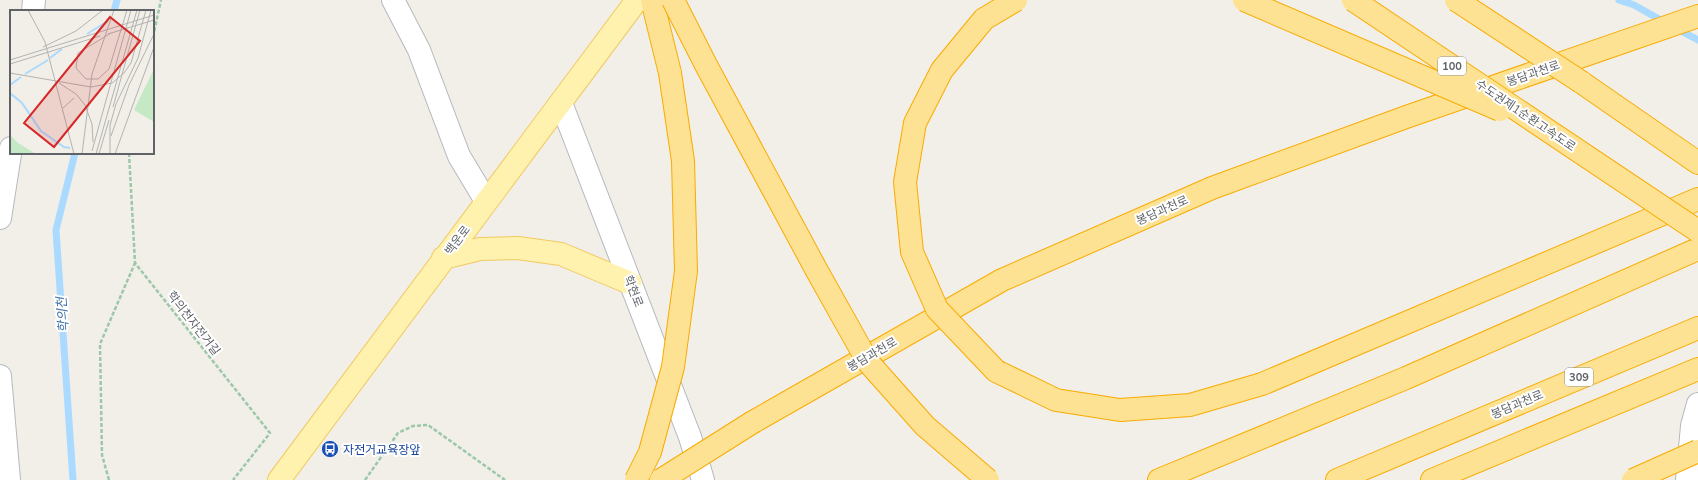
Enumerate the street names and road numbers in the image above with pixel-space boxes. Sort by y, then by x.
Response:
road number: 100 [1438,57,1466,75]
street label: 봉담과천로 [1504,57,1562,89]
street label: 수도권제1순환고속도로 [1473,76,1579,154]
street label: 봉담과천로 [1134,192,1190,228]
street label: 백운로 [441,222,473,258]
street label: 학현로 [621,273,647,309]
street label: 학의천자전거길 [164,288,224,358]
street label: 봉담과천로 [844,334,900,374]
road number: 309 [1565,368,1593,386]
street label: 봉담과천로 [1489,386,1545,422]

